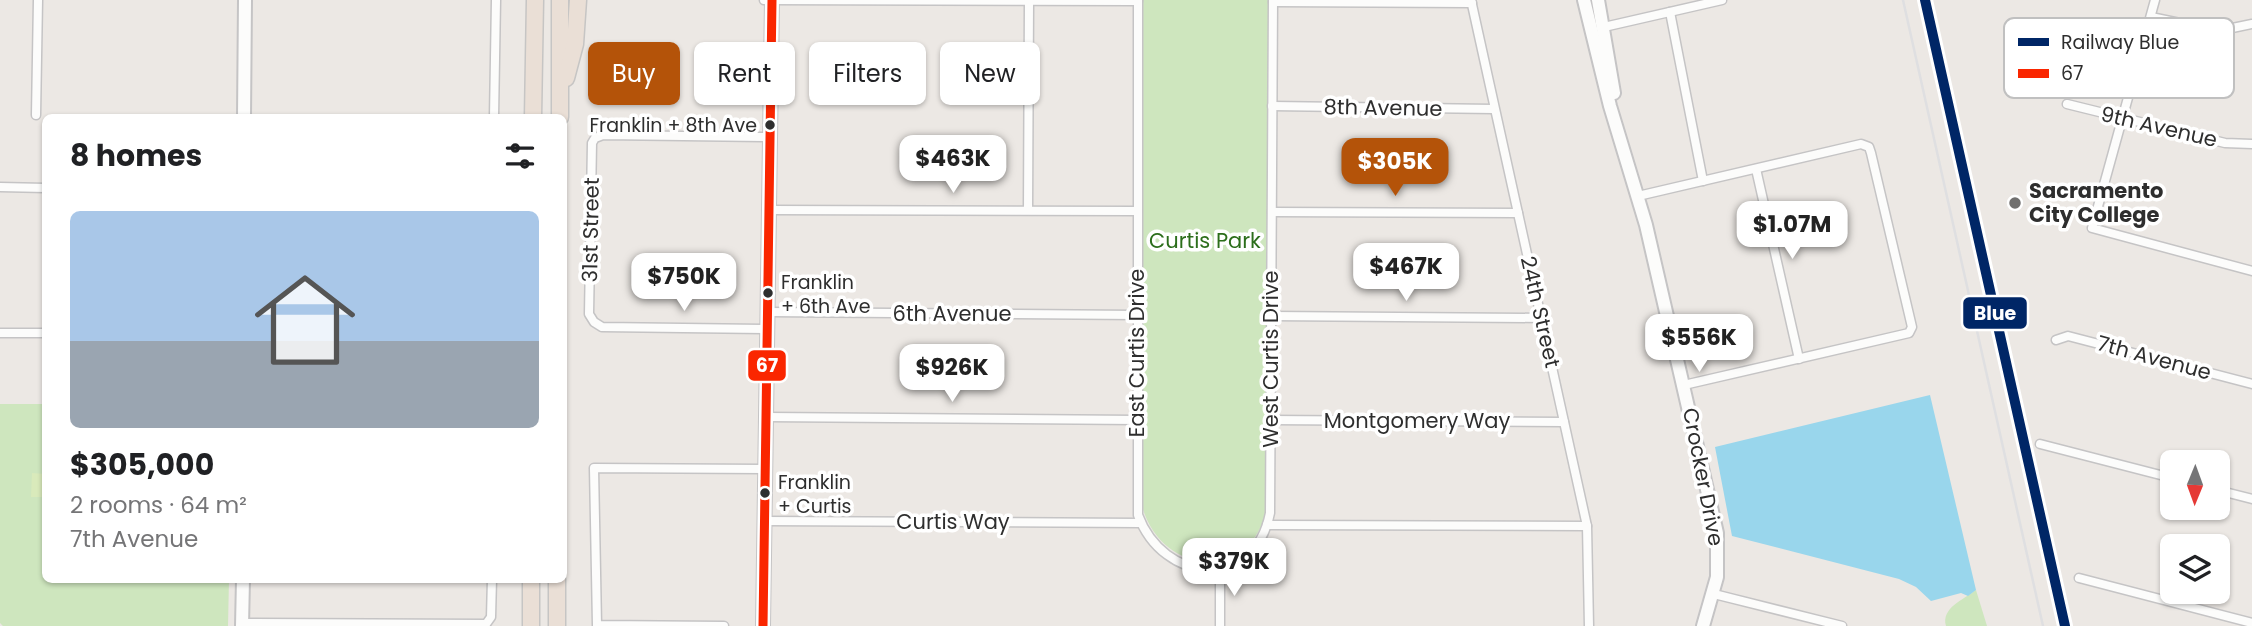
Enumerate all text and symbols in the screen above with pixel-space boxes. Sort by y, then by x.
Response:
legend [2004,18,2234,98]
text: Railway Blue [2061,29,2179,56]
chip: Buy [588,42,680,105]
chip: Rent [694,42,795,105]
chip: Filters [809,42,926,105]
chip: New [940,42,1040,105]
text: 67 [2061,60,2083,87]
street label: 8th Avenue [1323,92,1443,123]
street label: 9th Avenue [2098,99,2220,154]
place label: Franklin + 8th Ave [590,112,757,139]
marker: Franklin + 8th Ave [763,118,777,132]
text: 8 homes [70,134,202,177]
pin: $463K [904,136,1002,195]
icon: filters [501,137,539,175]
pin: $305K [1346,138,1444,198]
text: $463K [915,142,991,174]
text: $305K [1357,145,1433,177]
place label: Sacramento City College [2029,176,2163,229]
street label: 31st Street [575,177,606,283]
marker: Sacramento City College [2007,195,2023,211]
pin: $1.07M [1735,202,1849,261]
text: $1.07M [1753,208,1831,240]
park label: Curtis Park [1149,226,1261,255]
pin: $467K [1357,244,1455,303]
text: $467K [1369,250,1443,282]
street label: 24th Street [1514,253,1567,370]
pin: $750K [635,254,733,313]
icon: home [242,257,368,383]
text: $750K [647,260,721,292]
place label: Franklin + 6th Ave [781,269,871,320]
street label: East Curtis Drive [1122,269,1151,437]
street label: West Curtis Drive [1256,270,1285,448]
marker: Franklin + 6th Ave [761,286,775,300]
line badge: Blue [1962,296,2028,330]
street label: 6th Avenue [893,299,1011,328]
text: Blue [1974,300,2017,327]
pin: $556K [1650,314,1748,374]
text: $556K [1661,321,1737,353]
street label: 7th Avenue [2094,328,2214,387]
pin: $926K [903,344,1001,404]
line badge: 67 [747,349,787,382]
text: $926K [915,351,989,383]
text: 67 [756,352,778,379]
street label: Crocker Drive [1676,405,1731,548]
street label: Montgomery Way [1324,406,1511,435]
text: $305,000 [70,443,214,486]
north arrow [2160,450,2230,520]
map controls [2160,450,2230,604]
place label: Franklin + Curtis [778,469,851,520]
marker: Franklin + Curtis [758,486,772,500]
text: 2 rooms · 64 m² [70,489,247,521]
street label: Curtis Way [896,507,1010,536]
text: 7th Avenue [70,523,198,555]
button: layers [2160,534,2230,604]
pin: $379K [1185,538,1283,598]
text: $379K [1198,545,1270,577]

